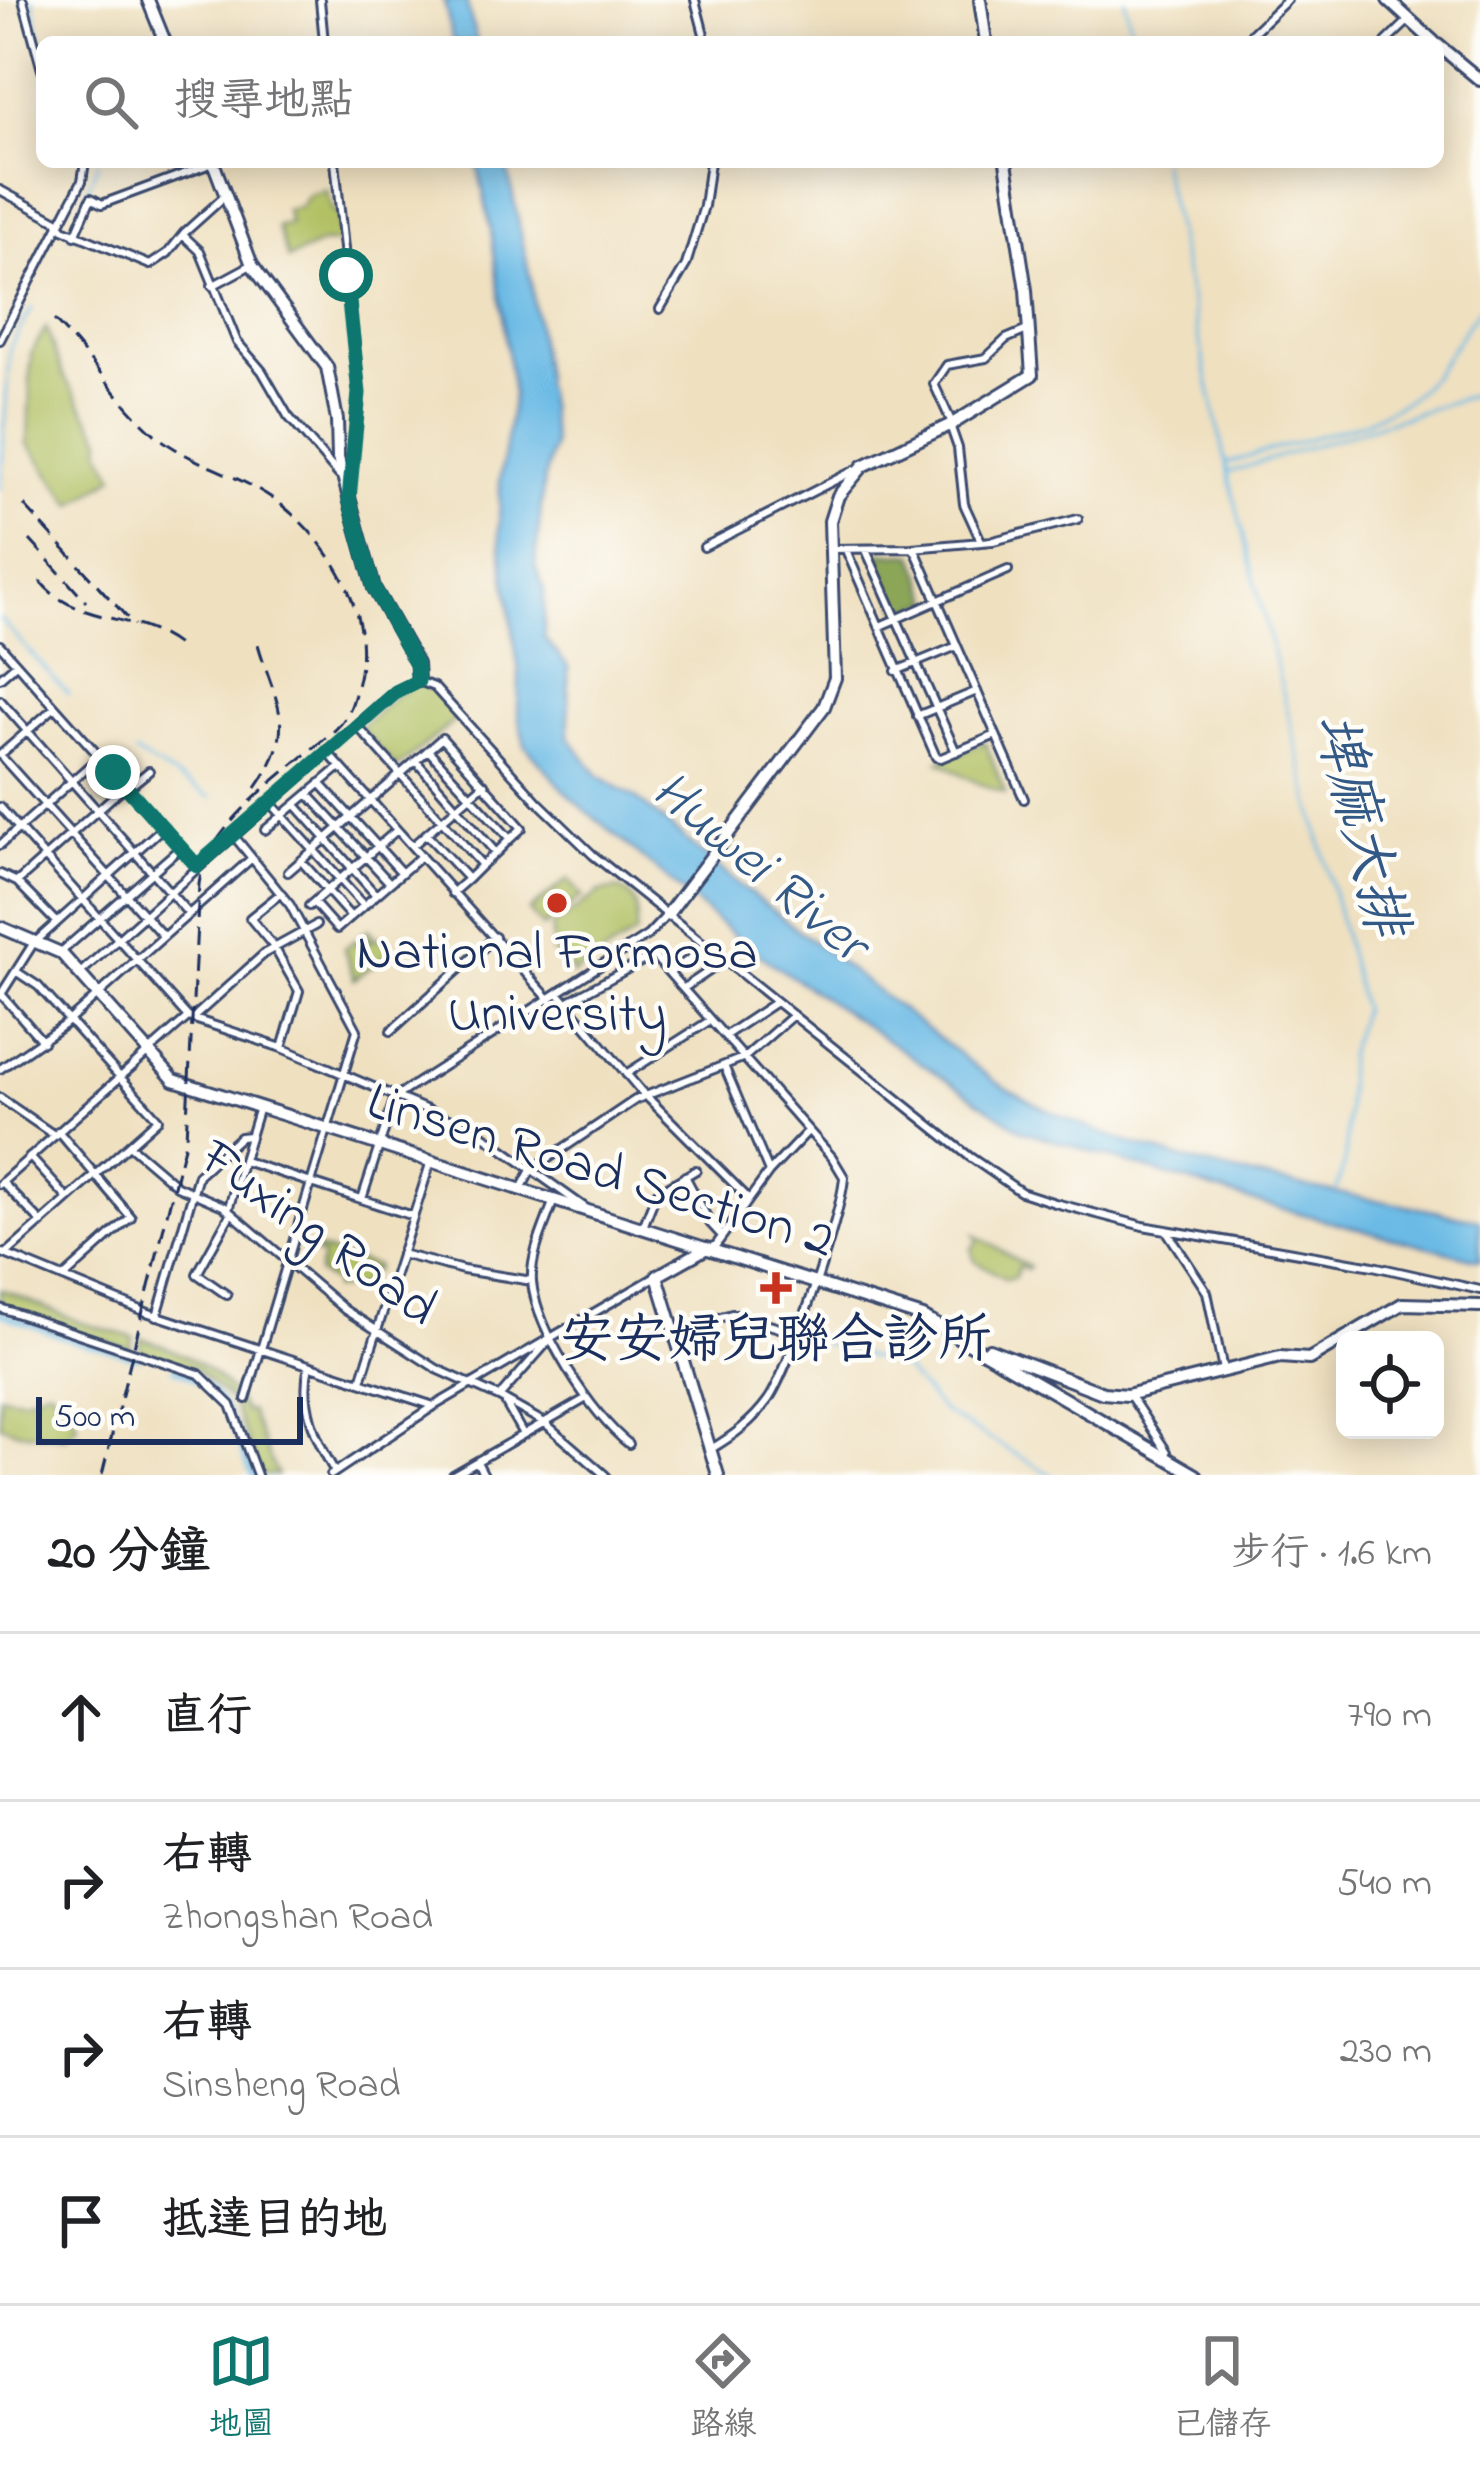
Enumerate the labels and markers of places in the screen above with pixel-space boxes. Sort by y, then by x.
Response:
marker: National Formosa University [544,890,570,916]
place label: National Formosa University [356,916,758,1056]
marker: 安安婦兒聯合診所 [760,1272,792,1304]
place label: 安安婦兒聯合診所 [560,1304,992,1382]

